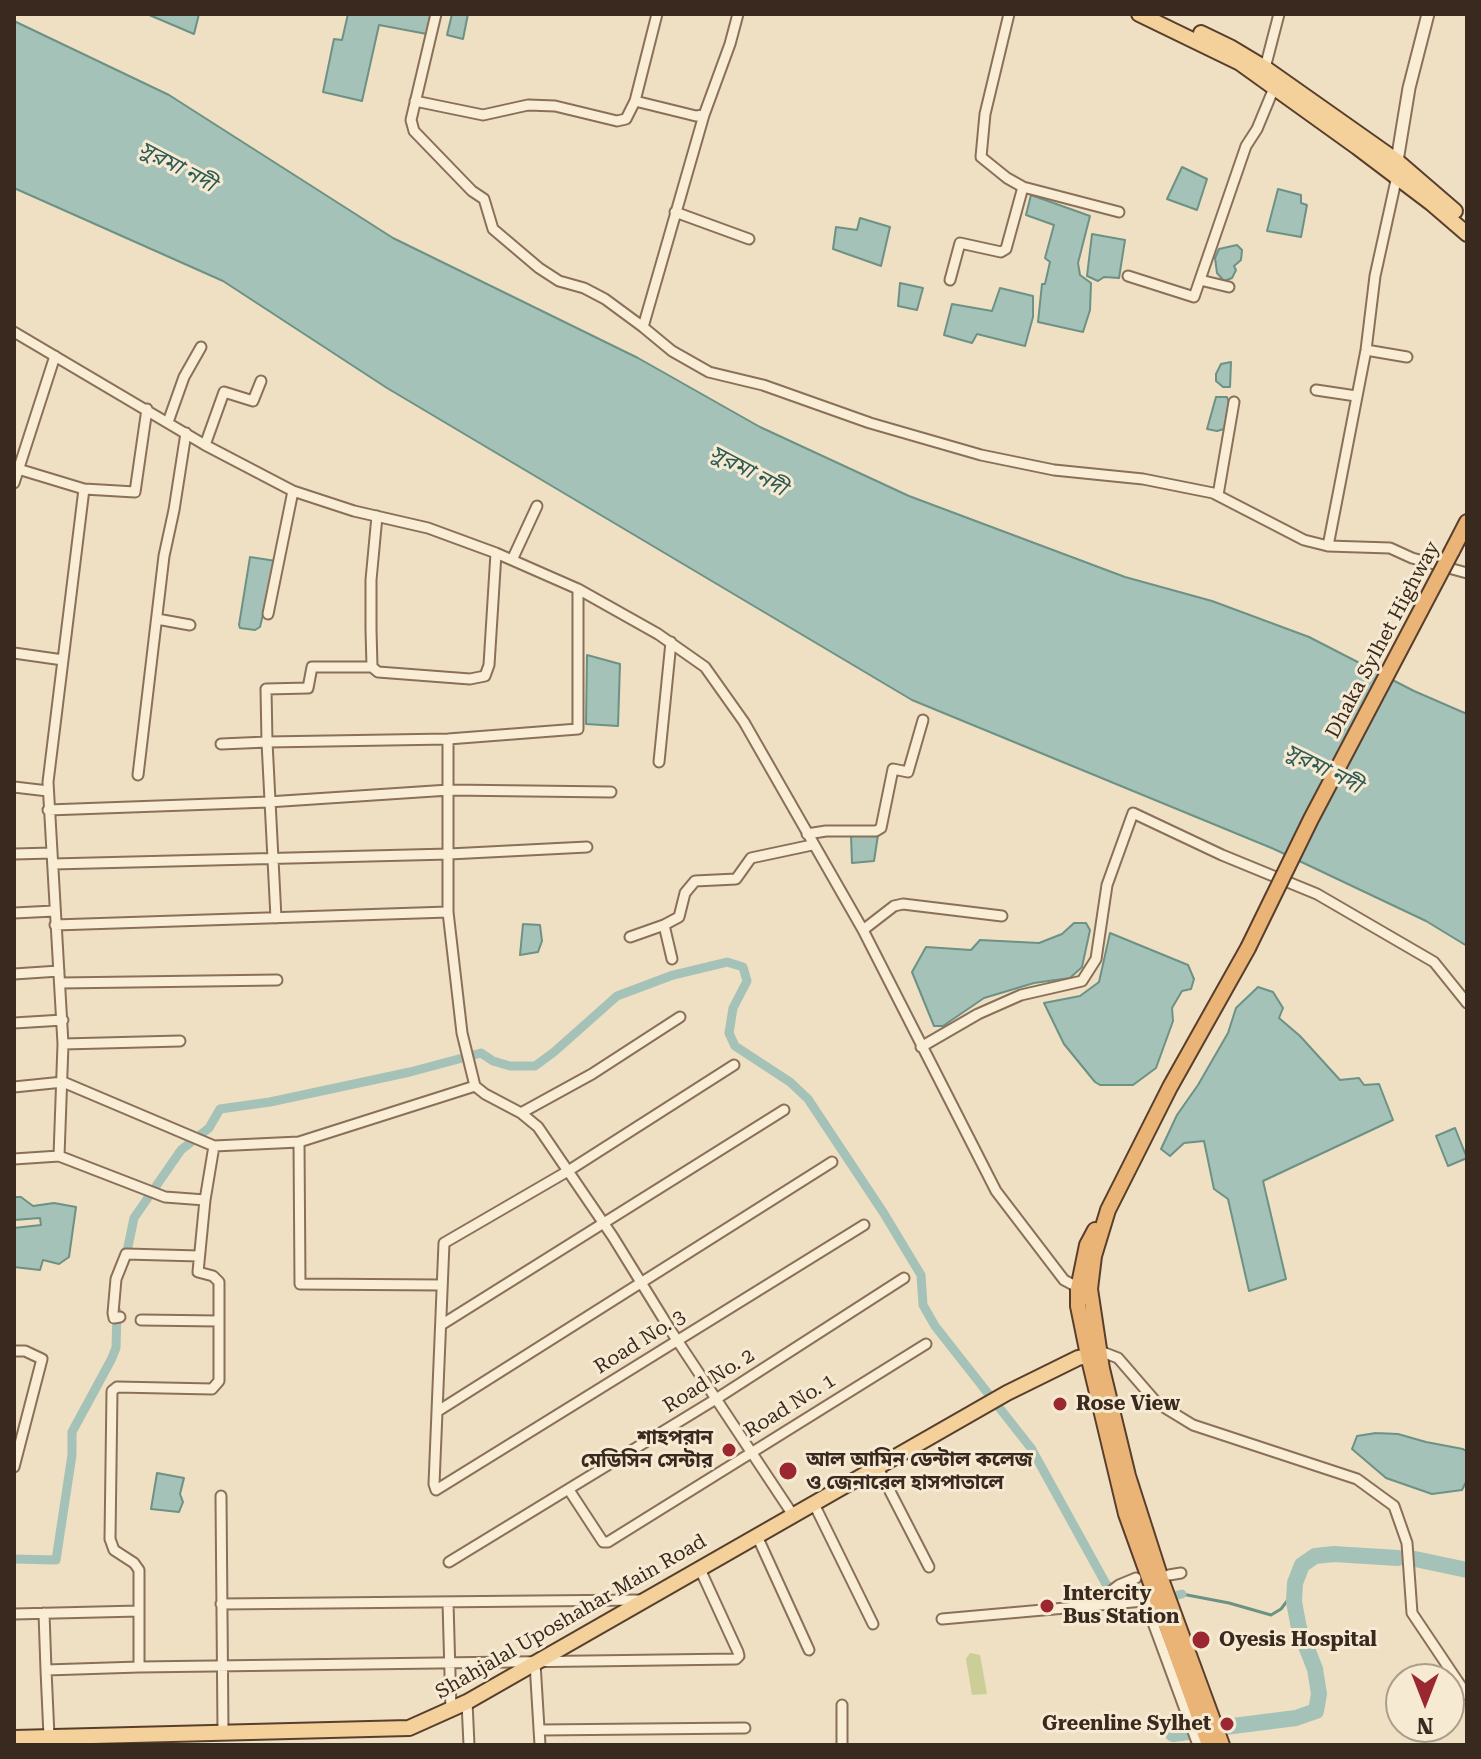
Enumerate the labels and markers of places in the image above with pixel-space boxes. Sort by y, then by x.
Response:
place label: Rose View [1076,1392,1180,1416]
marker: Rose View [1051,1395,1069,1413]
place label: শাহপরান মেডিসিন সেন্টার [581,1426,713,1473]
marker: শাহপরান মেডিসিন সেন্টার [720,1441,738,1459]
place label: আল আমিন ডেন্টাল কলেজ ও জেনারেল হাসপাতালে [806,1448,1033,1495]
marker: আল আমিন ডেন্টাল কলেজ ও জেনারেল হাসপাতালে [777,1460,799,1482]
place label: Intercity Bus Station [1063,1582,1179,1629]
marker: Intercity Bus Station [1038,1597,1056,1615]
place label: Oyesis Hospital [1219,1628,1377,1652]
marker: Oyesis Hospital [1190,1629,1212,1651]
place label: Greenline Sylhet [1042,1712,1211,1736]
marker: Greenline Sylhet [1218,1715,1236,1733]

